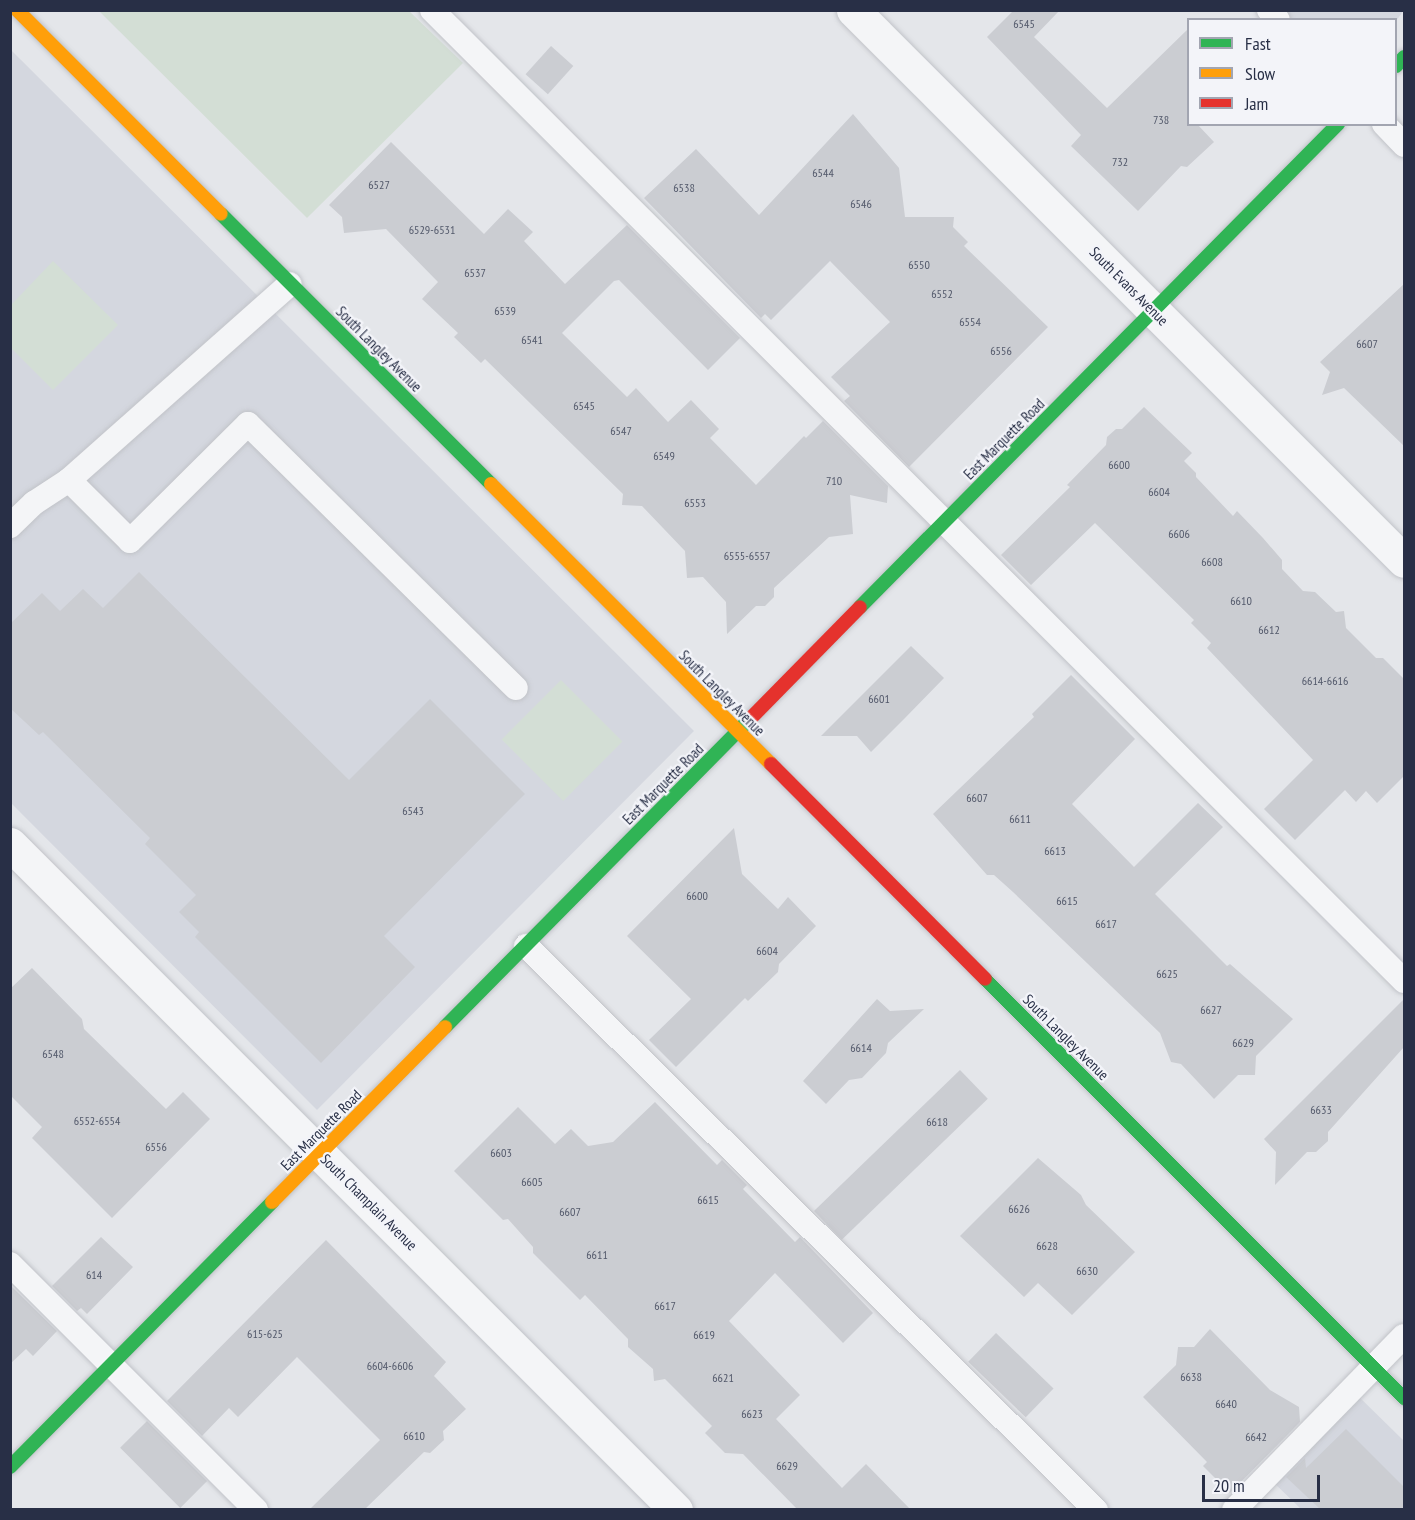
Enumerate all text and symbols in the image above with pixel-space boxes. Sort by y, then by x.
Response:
house number: 6545 [1013,17,1035,31]
legend [1187,18,1397,126]
text: Fast [1245,32,1271,55]
text: Slow [1245,62,1275,85]
text: Jam [1245,92,1268,115]
house number: 738 [1153,113,1169,127]
house number: 732 [1112,155,1128,169]
house number: 6544 [812,166,834,180]
house number: 6527 [368,178,390,192]
house number: 6538 [673,181,695,195]
house number: 6546 [850,197,872,211]
house number: 6529-6531 [409,223,455,237]
street label: South Evans Avenue [1086,243,1172,329]
house number: 6550 [908,258,930,272]
house number: 6537 [464,266,486,280]
house number: 6552 [931,287,953,301]
street label: South Langley Avenue [332,302,426,396]
house number: 6539 [494,304,516,318]
house number: 6554 [959,315,981,329]
house number: 6541 [521,333,543,347]
house number: 6607 [1356,337,1378,351]
house number: 6556 [990,344,1012,358]
street label: East Marquette Road [960,395,1048,483]
house number: 6545 [573,399,595,413]
house number: 6547 [610,424,632,438]
house number: 6549 [653,449,675,463]
house number: 6600 [1108,458,1130,472]
house number: 710 [826,474,842,488]
house number: 6604 [1148,485,1170,499]
house number: 6553 [684,496,706,510]
house number: 6606 [1168,527,1190,541]
house number: 6555-6557 [724,549,770,563]
house number: 6608 [1201,555,1223,569]
house number: 6610 [1230,594,1252,608]
house number: 6612 [1258,623,1280,637]
street label: South Langley Avenue [675,646,769,740]
house number: 6614-6616 [1302,674,1348,688]
house number: 6601 [868,692,890,706]
street label: East Marquette Road [619,740,707,828]
house number: 6607 [966,791,988,805]
house number: 6543 [402,804,424,818]
house number: 6611 [1009,812,1031,826]
house number: 6613 [1044,844,1066,858]
house number: 6600 [686,889,708,903]
house number: 6615 [1056,894,1078,908]
house number: 6617 [1095,917,1117,931]
house number: 6604 [756,944,778,958]
house number: 6625 [1156,967,1178,981]
street label: South Langley Avenue [1019,990,1113,1084]
house number: 6627 [1200,1003,1222,1017]
house number: 6629 [1232,1036,1254,1050]
house number: 6614 [850,1041,872,1055]
house number: 6548 [42,1047,64,1061]
street label: East Marquette Road [277,1086,365,1174]
house number: 6633 [1310,1103,1332,1117]
house number: 6552-6554 [74,1114,120,1128]
house number: 6618 [926,1115,948,1129]
house number: 6556 [145,1140,167,1154]
house number: 6603 [490,1146,512,1160]
street label: South Champlain Avenue [317,1150,421,1254]
house number: 6605 [521,1175,543,1189]
house number: 6615 [697,1193,719,1207]
house number: 6626 [1008,1202,1030,1216]
house number: 6607 [559,1205,581,1219]
house number: 6628 [1036,1239,1058,1253]
house number: 6611 [586,1248,608,1262]
house number: 6630 [1076,1264,1098,1278]
house number: 614 [86,1268,102,1282]
house number: 6617 [654,1299,676,1313]
house number: 615-625 [247,1327,283,1341]
house number: 6619 [693,1328,715,1342]
house number: 6604-6606 [367,1359,413,1373]
house number: 6638 [1180,1370,1202,1384]
house number: 6621 [712,1371,734,1385]
house number: 6640 [1215,1397,1237,1411]
house number: 6623 [741,1407,763,1421]
house number: 6610 [403,1429,425,1443]
house number: 6642 [1245,1430,1267,1444]
house number: 6629 [776,1459,798,1473]
scale bar [1205,1463,1324,1501]
text: 20 m [1213,1474,1245,1497]

